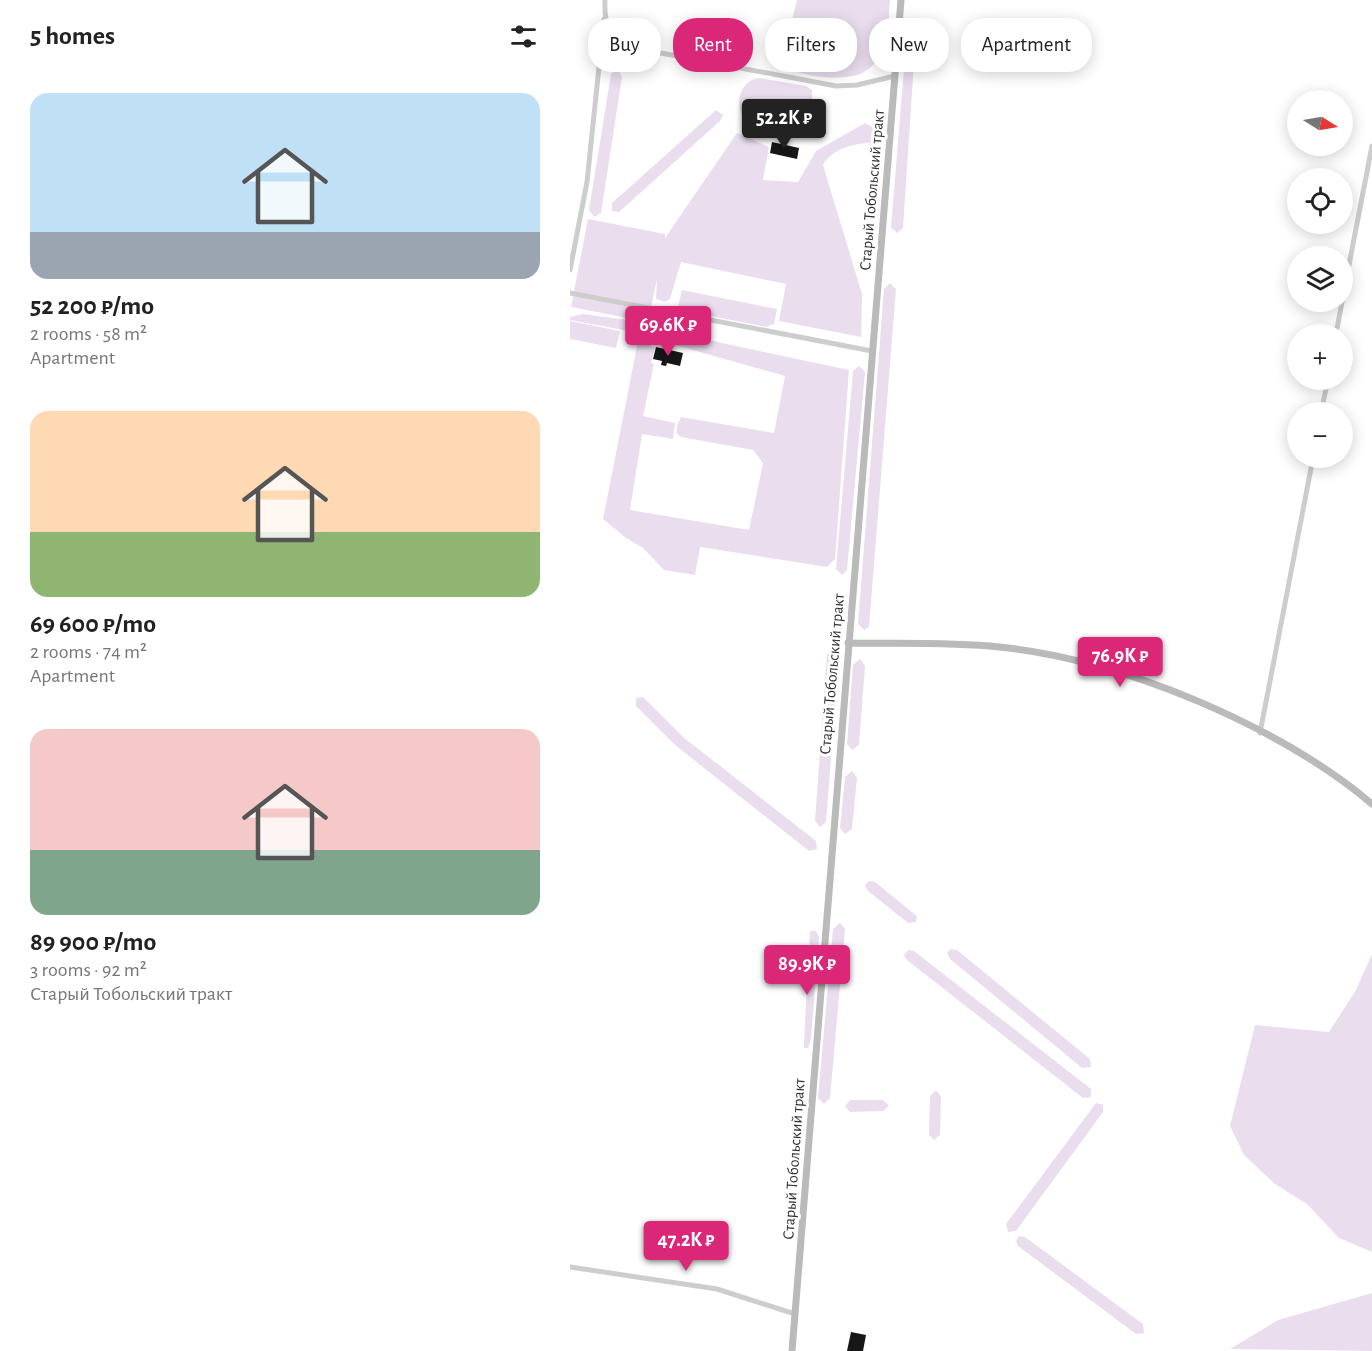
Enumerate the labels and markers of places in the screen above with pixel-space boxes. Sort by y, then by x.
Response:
pin: 52.2K ₽ [729,99,839,150]
pin: 69.6K ₽ [613,306,723,357]
pin: 76.9K ₽ [1065,637,1175,688]
pin: 89.9K ₽ [752,945,862,996]
pin: 47.2K ₽ [631,1221,741,1272]

